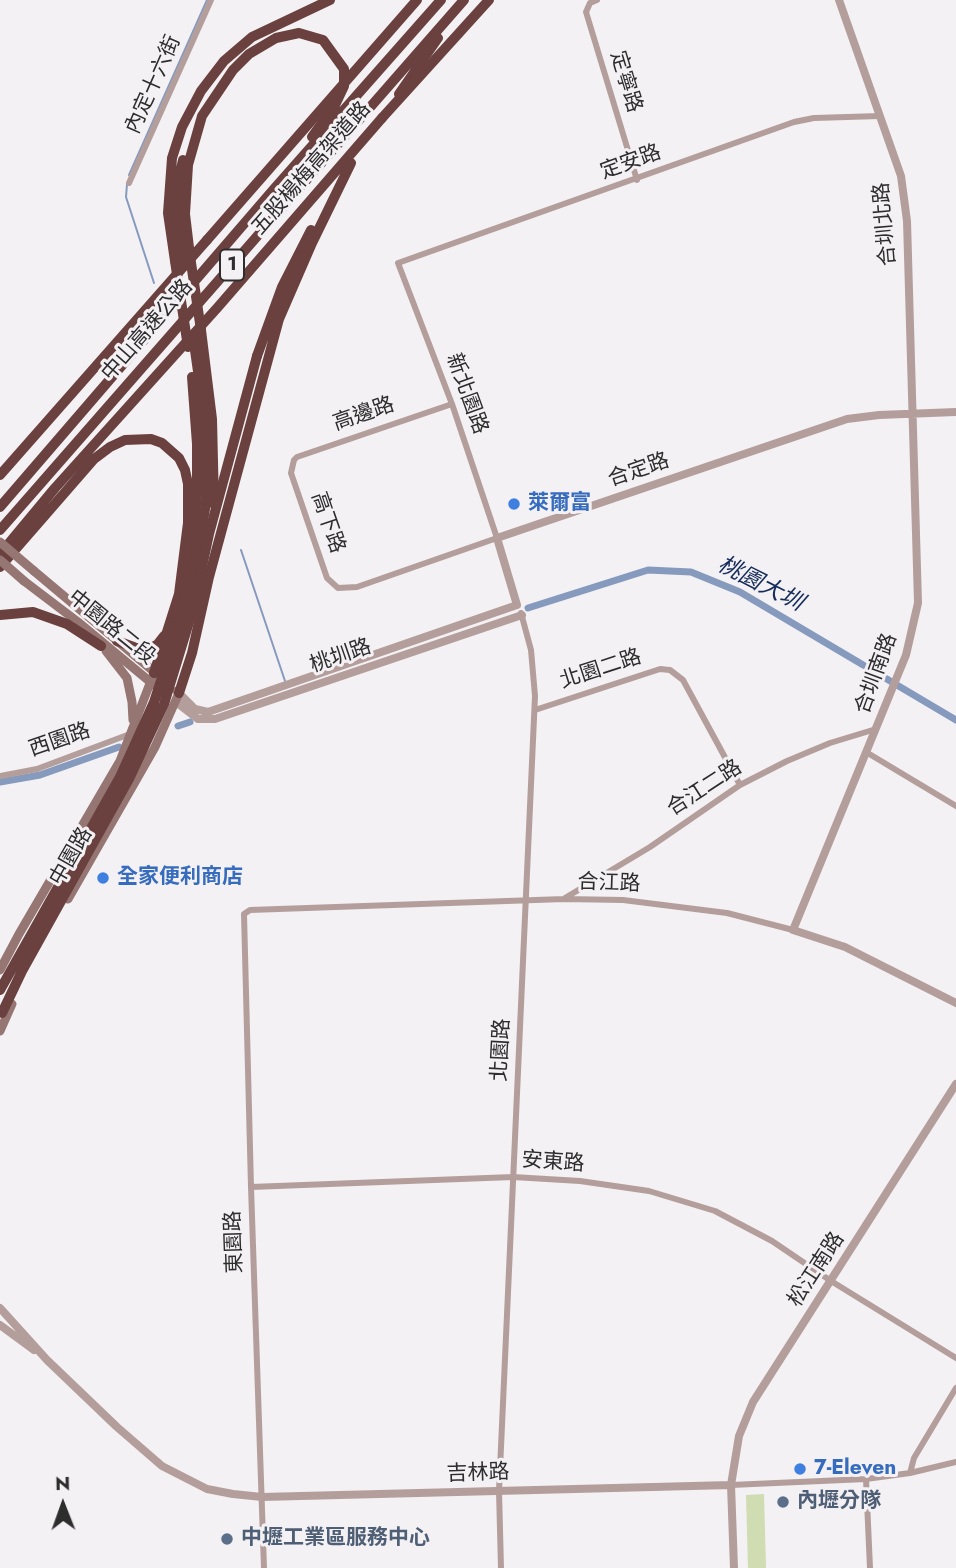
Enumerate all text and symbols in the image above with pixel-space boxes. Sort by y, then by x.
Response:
street label: 內定十六街 [121,32,187,138]
street label: 定寧路 [604,48,646,116]
street label: 五股楊梅高架道路 [247,97,377,241]
street label: 定安路 [597,140,665,186]
street label: 合圳北路 [870,181,902,267]
road number: 1 [220,249,244,280]
street label: 中山高速公路 [97,275,199,387]
street label: 新北園路 [440,350,492,438]
street label: 高邊路 [330,393,398,437]
street label: 合定路 [605,449,673,493]
street label: 高下路 [305,489,349,557]
place label: 萊爾富 [528,491,591,517]
marker: 萊爾富 [506,496,522,512]
water label: 桃園大圳 [713,552,807,618]
street label: 中園路二段 [62,585,160,671]
street label: 合圳南路 [851,630,903,718]
street label: 桃圳路 [307,635,375,679]
street label: 北園二路 [557,645,645,695]
street label: 西園路 [26,719,94,763]
street label: 合江二路 [663,756,747,822]
street label: 中園路 [45,823,99,891]
place label: 全家便利商店 [117,865,243,891]
marker: 全家便利商店 [95,870,111,886]
street label: 合江路 [577,870,641,898]
street label: 北園路 [488,1018,516,1082]
street label: 安東路 [521,1148,585,1178]
street label: 東園路 [221,1210,249,1274]
street label: 松江南路 [784,1228,850,1312]
place label: 7-Eleven [814,1456,896,1482]
street label: 吉林路 [446,1460,510,1488]
marker: 7-Eleven [792,1461,808,1477]
north arrow [28,1470,98,1540]
text: N [55,1470,70,1497]
place label: 內壢分隊 [797,1489,881,1515]
marker: 內壢分隊 [775,1494,791,1510]
place label: 中壢工業區服務中心 [241,1526,430,1552]
marker: 中壢工業區服務中心 [219,1531,235,1547]

